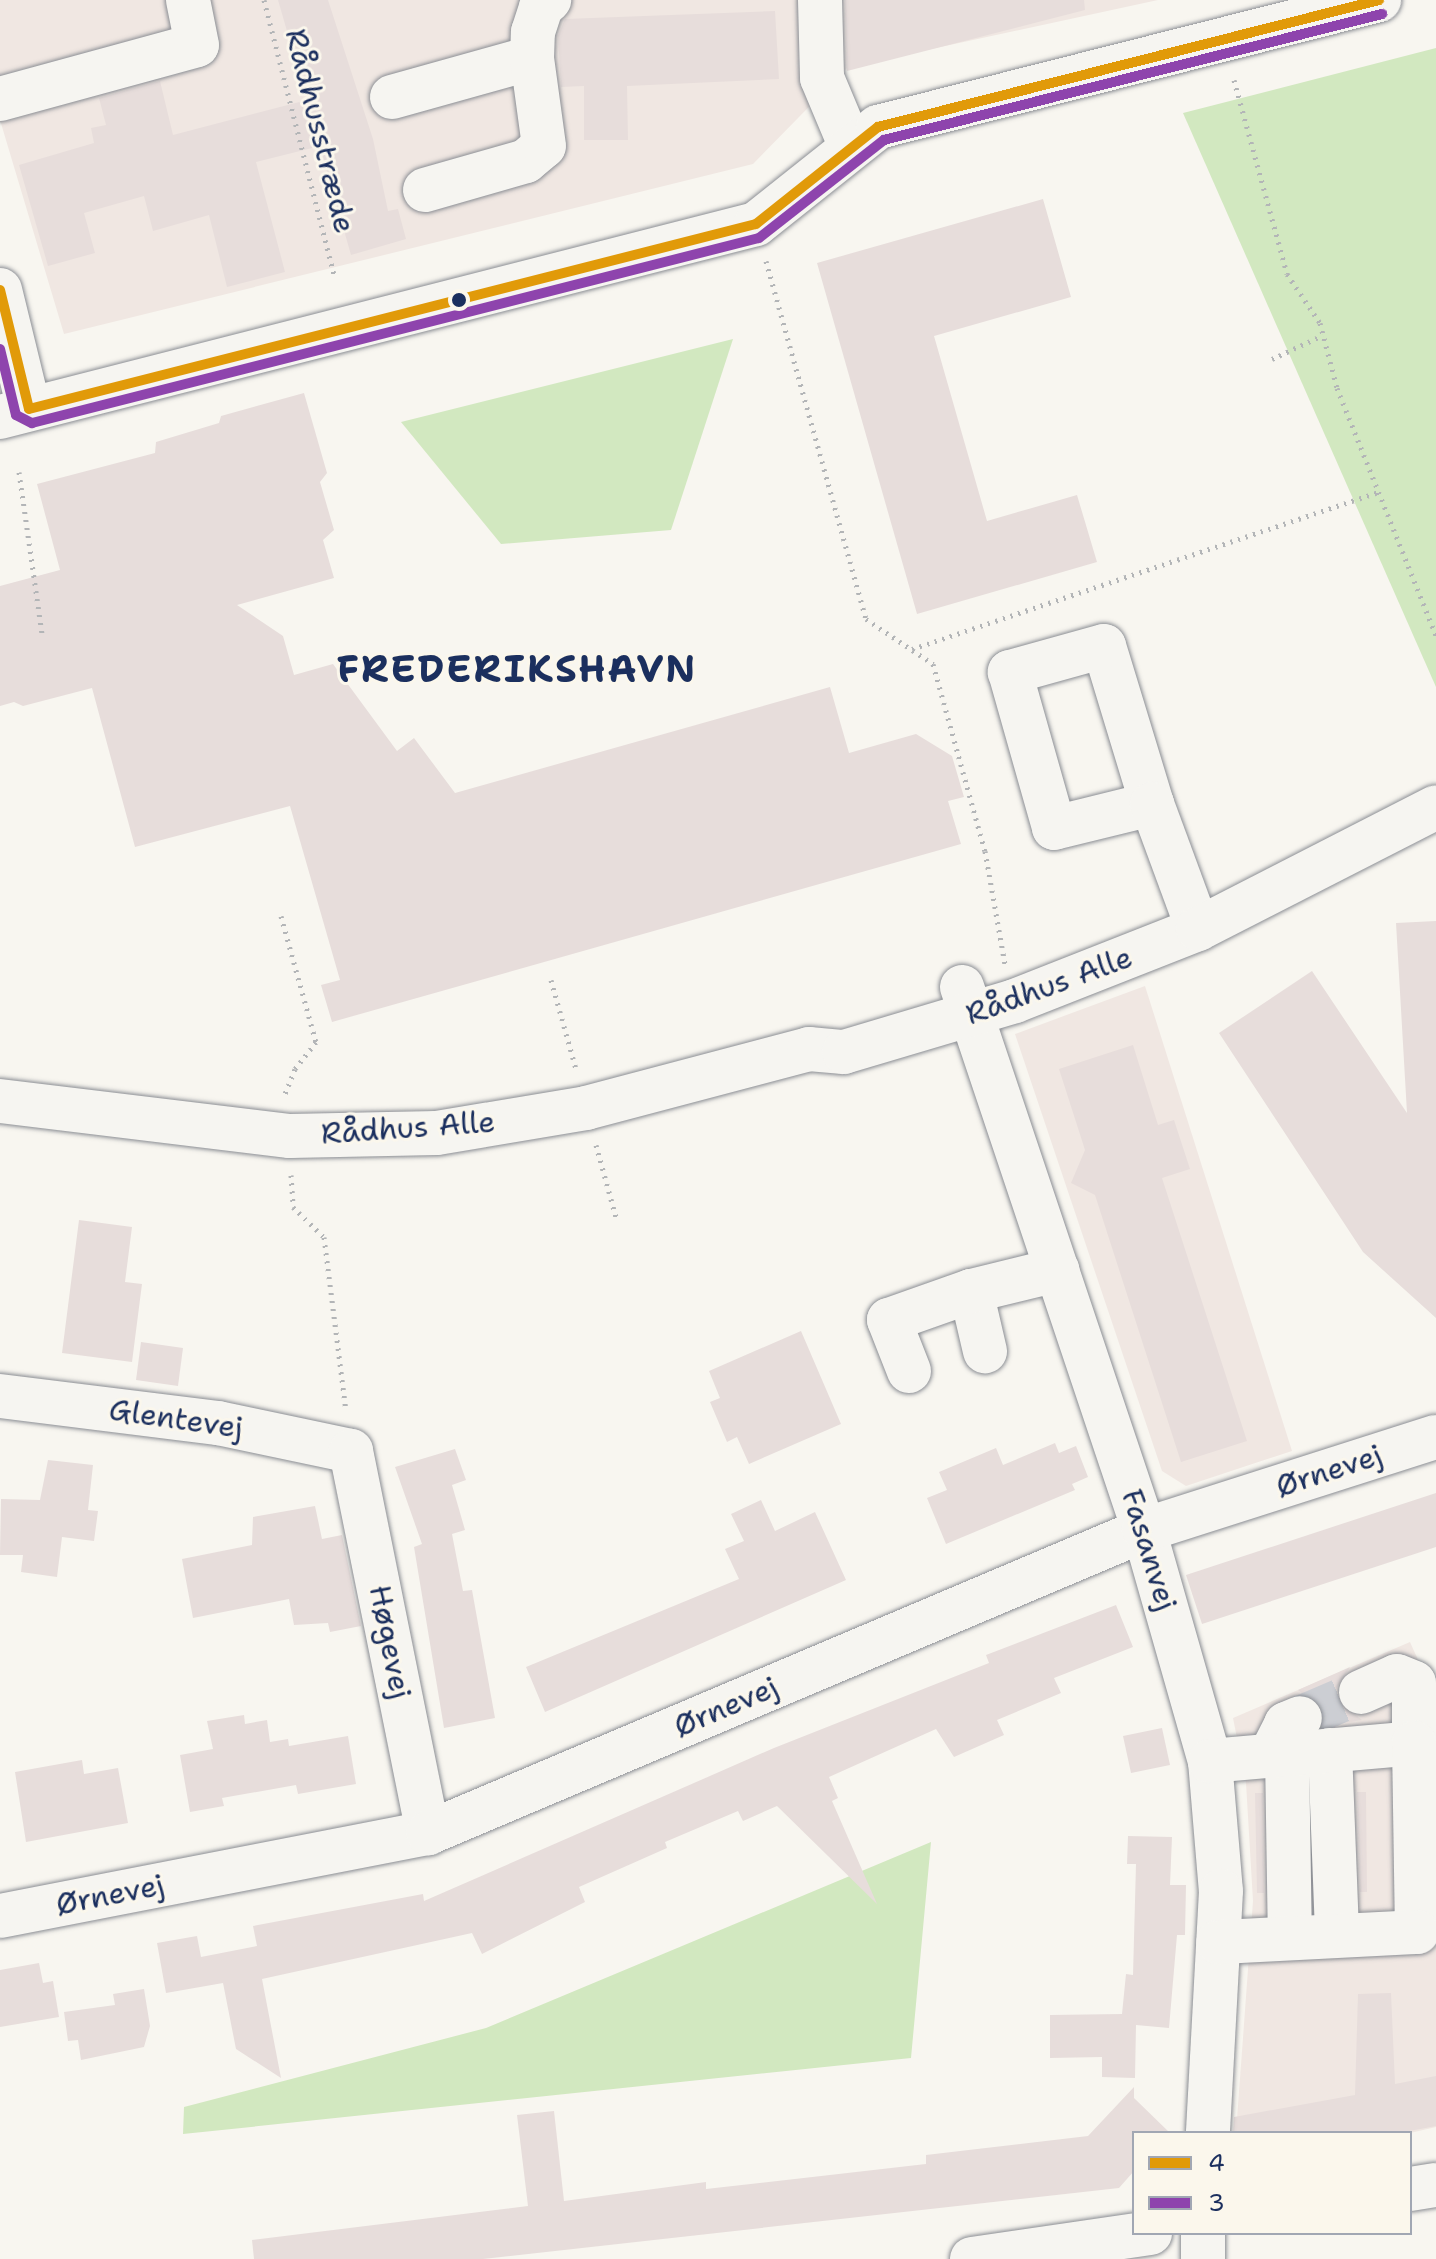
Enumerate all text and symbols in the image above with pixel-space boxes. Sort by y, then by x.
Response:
street label: Rådhusstræde [277,25,363,237]
unlabelled marker [451,292,467,308]
district label: FREDERIKSHAVN [337,646,697,692]
street label: Rådhus Alle [961,939,1137,1033]
street label: Rådhus Alle [320,1104,496,1152]
street label: Glentevej [107,1392,245,1446]
street label: Ørnevej [1271,1437,1387,1505]
street label: Fasanvej [1114,1485,1184,1615]
street label: Høgevej [361,1582,419,1702]
street label: Ørnevej [669,1669,783,1745]
street label: Ørnevej [53,1867,167,1923]
legend [1132,2131,1412,2235]
text: 4 [1208,2147,1225,2179]
text: 3 [1208,2187,1225,2219]

